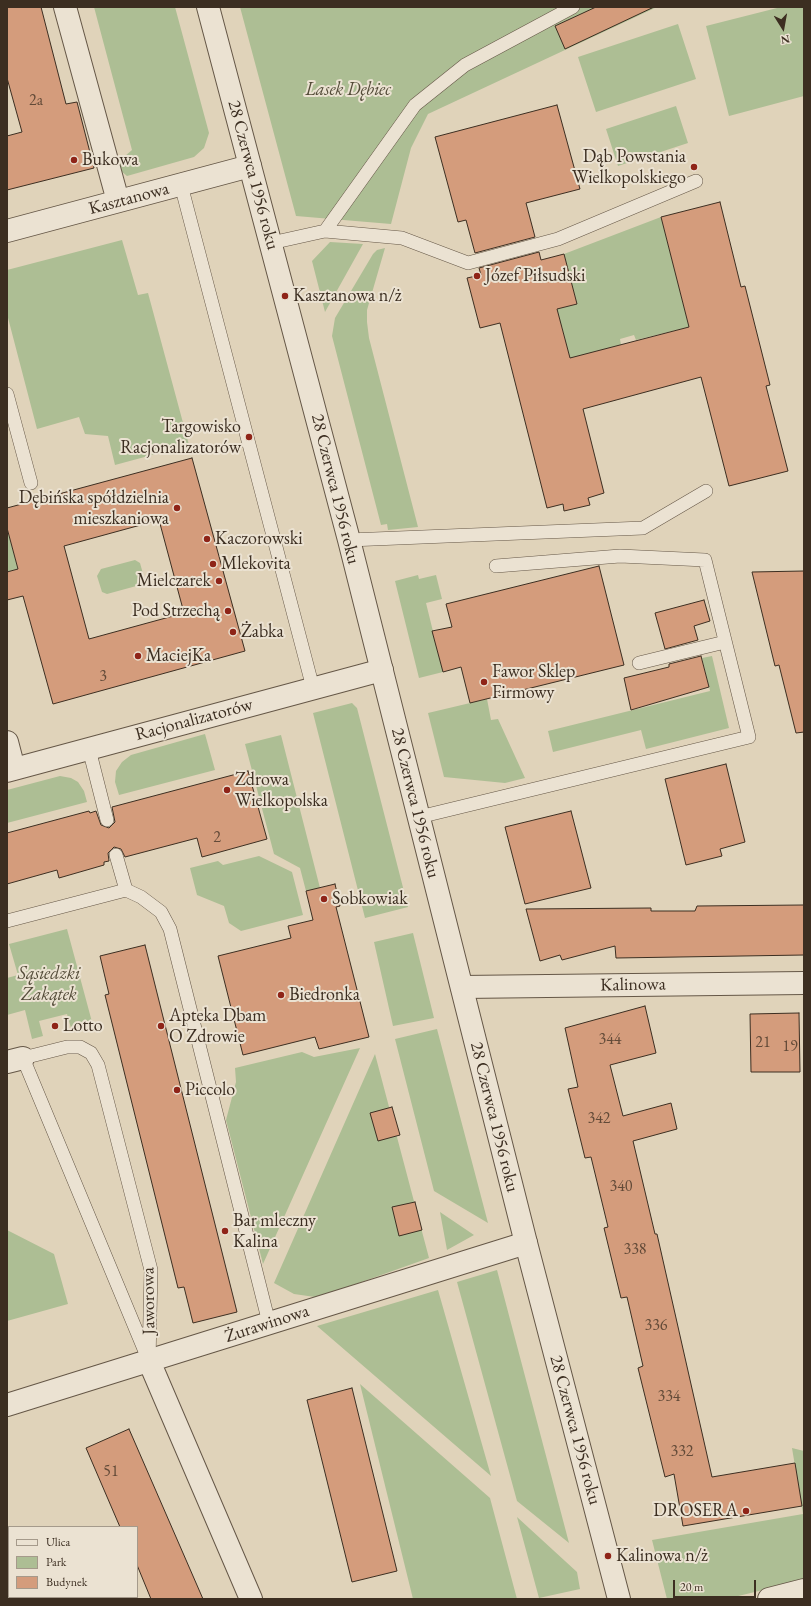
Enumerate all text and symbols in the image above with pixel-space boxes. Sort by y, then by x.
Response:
north arrow [763,8,803,48]
text: N [780,32,791,48]
park label: Lasek Dębiec [305,79,391,101]
house number: 2a [29,91,43,111]
street label: 28 Czerwca 1956 roku [223,98,283,252]
place label: Dąb Powstania Wielkopolskiego [572,146,686,188]
place label: Bukowa [82,149,138,171]
marker: Bukowa [69,155,79,165]
marker: Dąb Powstania Wielkopolskiego [689,162,699,172]
street label: Kasztanowa [86,178,172,220]
place label: Józef Piłsudski [485,265,585,287]
marker: Józef Piłsudski [472,271,482,281]
place label: Kasztanowa n/ż [293,285,402,307]
marker: Kasztanowa n/ż [280,291,290,301]
street label: 28 Czerwca 1956 roku [306,412,364,566]
place label: Targowisko Racjonalizatorów [120,416,241,458]
marker: Targowisko Racjonalizatorów [244,432,254,442]
place label: Dębińska spółdzielnia mieszkaniowa [19,487,169,530]
marker: Dębińska spółdzielnia mieszkaniowa [172,503,182,513]
place label: Kaczorowski [215,528,303,550]
marker: Kaczorowski [202,534,212,544]
place label: Mlekovita [221,553,291,575]
marker: Mlekovita [208,559,218,569]
place label: Mielczarek [137,570,211,592]
marker: Mielczarek [214,576,224,586]
place label: Pod Strzechą [132,600,220,622]
marker: Pod Strzechą [223,606,233,616]
place label: Żabka [241,621,284,643]
marker: Żabka [228,627,238,637]
place label: MaciejKa [146,645,211,667]
marker: MaciejKa [133,651,143,661]
place label: Fawor Sklep Firmowy [492,661,575,704]
house number: 3 [99,667,107,687]
marker: Fawor Sklep Firmowy [479,677,489,687]
street label: Racjonalizatorów [133,694,255,746]
street label: 28 Czerwca 1956 roku [386,726,444,880]
place label: Zdrowa Wielkopolska [235,769,328,812]
marker: Zdrowa Wielkopolska [222,785,232,795]
house number: 2 [213,828,221,848]
place label: Sobkowiak [332,888,408,910]
marker: Sobkowiak [319,894,329,904]
park label: Sąsiedzki Zakątek [18,963,80,1006]
street label: Kalinowa [600,974,666,996]
place label: Biedronka [289,984,360,1006]
marker: Biedronka [276,990,286,1000]
place label: Apteka Dbam O Zdrowie [169,1005,266,1048]
place label: Lotto [63,1015,103,1037]
marker: Lotto [50,1021,60,1031]
marker: Apteka Dbam O Zdrowie [156,1021,166,1031]
house number: 344 [598,1030,622,1050]
house number: 21 [755,1033,771,1053]
house number: 19 [782,1037,798,1057]
street label: 28 Czerwca 1956 roku [465,1040,523,1194]
place label: Piccolo [185,1079,235,1101]
marker: Piccolo [172,1085,182,1095]
house number: 342 [587,1109,611,1129]
house number: 340 [609,1177,633,1197]
place label: Bar mleczny Kalina [233,1210,316,1252]
marker: Bar mleczny Kalina [220,1226,230,1236]
house number: 338 [623,1240,647,1260]
street label: Jaworowa [138,1267,160,1335]
street label: Żurawinowa [222,1300,312,1348]
house number: 336 [644,1316,668,1336]
street label: 28 Czerwca 1956 roku [545,1353,605,1507]
house number: 334 [657,1387,681,1407]
house number: 332 [670,1442,694,1462]
house number: 51 [103,1462,119,1482]
place label: DROSERA [653,1500,738,1522]
marker: DROSERA [741,1506,751,1516]
legend [8,1526,138,1598]
text: Ulica [46,1534,70,1550]
place label: Kalinowa n/ż [616,1545,708,1567]
marker: Kalinowa n/ż [603,1551,613,1561]
text: Park [46,1554,66,1570]
scale bar [675,1572,758,1598]
text: Budynek [46,1574,87,1590]
text: 20 m [680,1579,703,1595]

